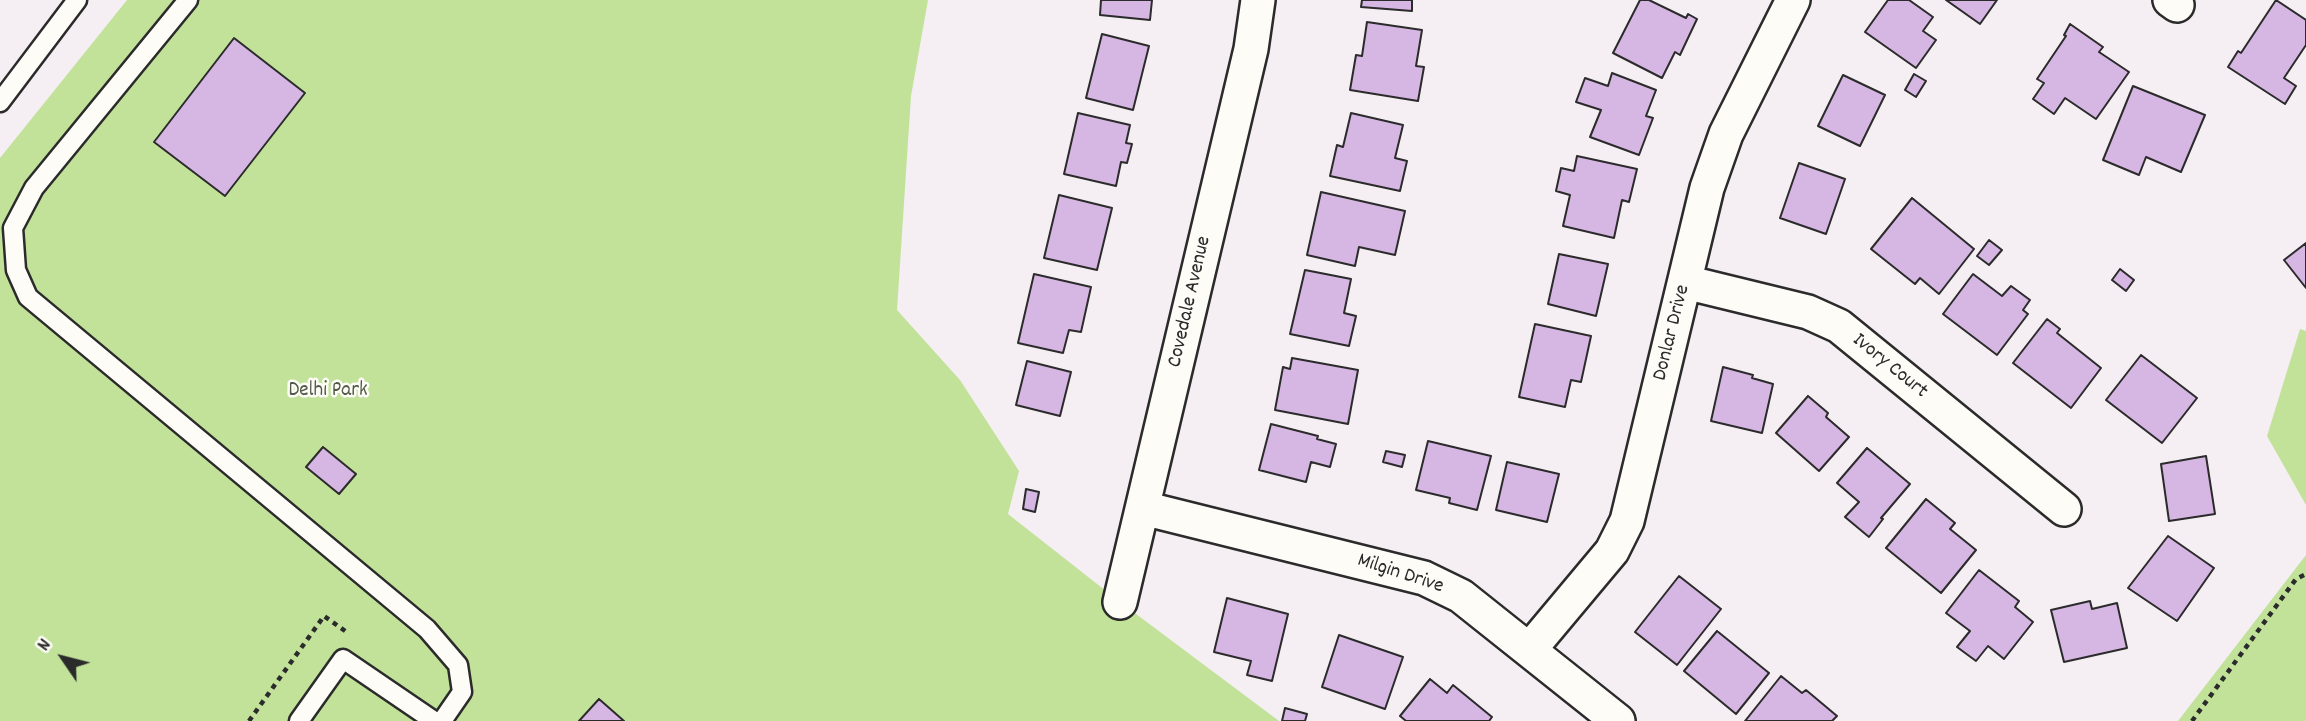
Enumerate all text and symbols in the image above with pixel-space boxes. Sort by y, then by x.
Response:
street label: Covedale Avenue [1164,234,1218,370]
street label: Donlar Drive [1649,283,1697,383]
street label: Ivory Court [1846,329,1932,405]
park label: Delhi Park [288,379,368,405]
street label: Milgin Drive [1354,549,1446,601]
north arrow [28,623,98,693]
text: N [32,634,59,657]

